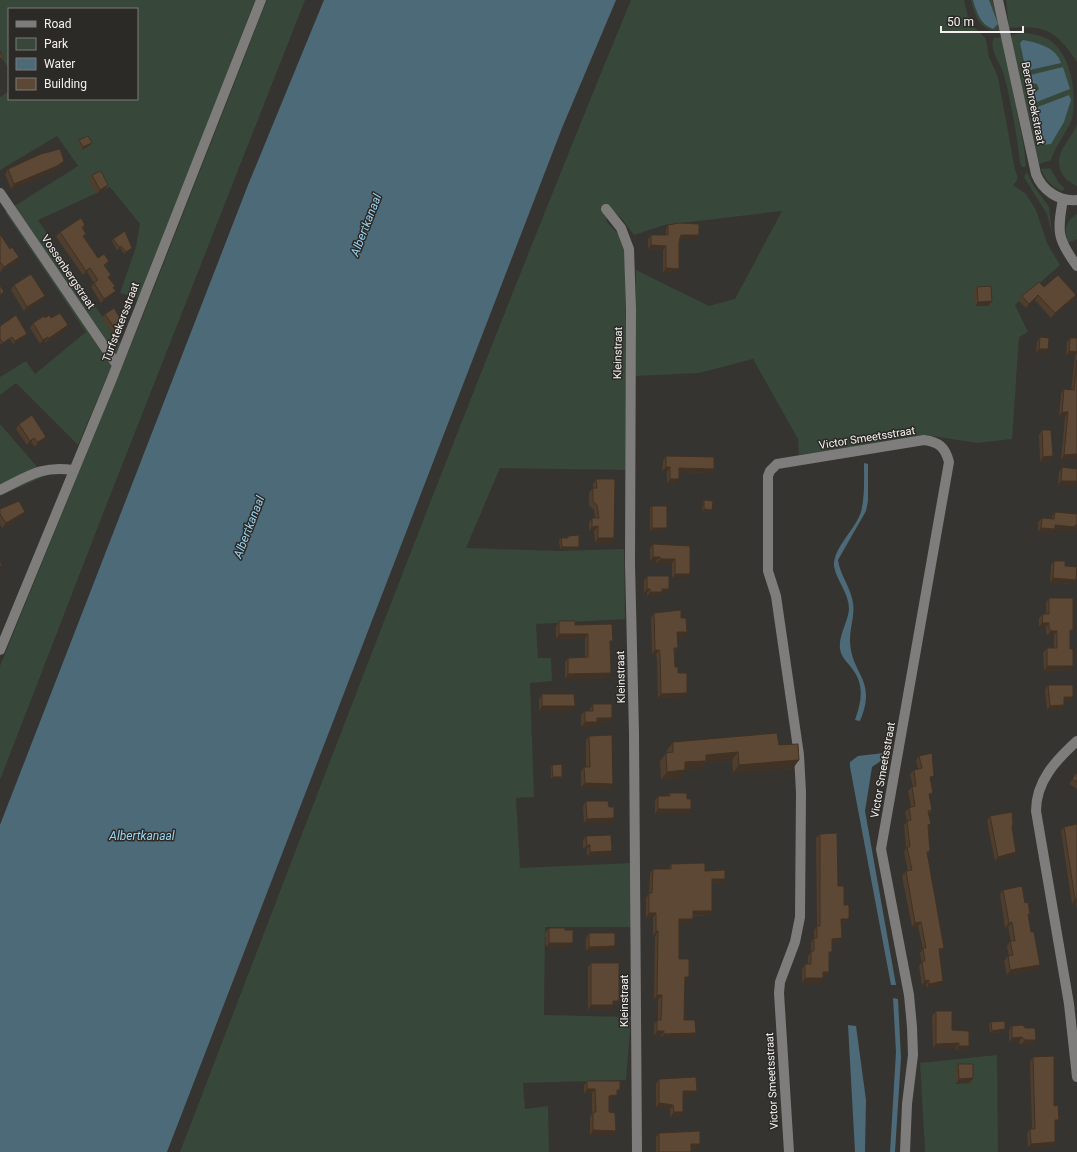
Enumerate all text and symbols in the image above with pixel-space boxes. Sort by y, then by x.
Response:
legend [8,8,138,100]
scale bar [941,8,1023,34]
text: 50 m [947,15,974,29]
text: Road [44,17,72,31]
text: Park [44,37,69,51]
text: Water [44,57,75,71]
street label: Berenbroekstraat [1019,61,1047,146]
text: Building [44,77,87,91]
water label: Albertkanaal [347,192,384,259]
street label: Vossenbergstraat [38,233,98,312]
street label: Turfstekersstraat [100,280,142,364]
street label: Kleinstraat [611,326,625,379]
street label: Victor Smeetsstraat [818,424,916,452]
water label: Albertkanaal [230,494,267,561]
street label: Kleinstraat [614,650,628,703]
street label: Victor Smeetsstraat [868,721,898,819]
water label: Albertkanaal [108,829,175,843]
street label: Kleinstraat [618,974,631,1027]
street label: Victor Smeetsstraat [763,1032,781,1130]

